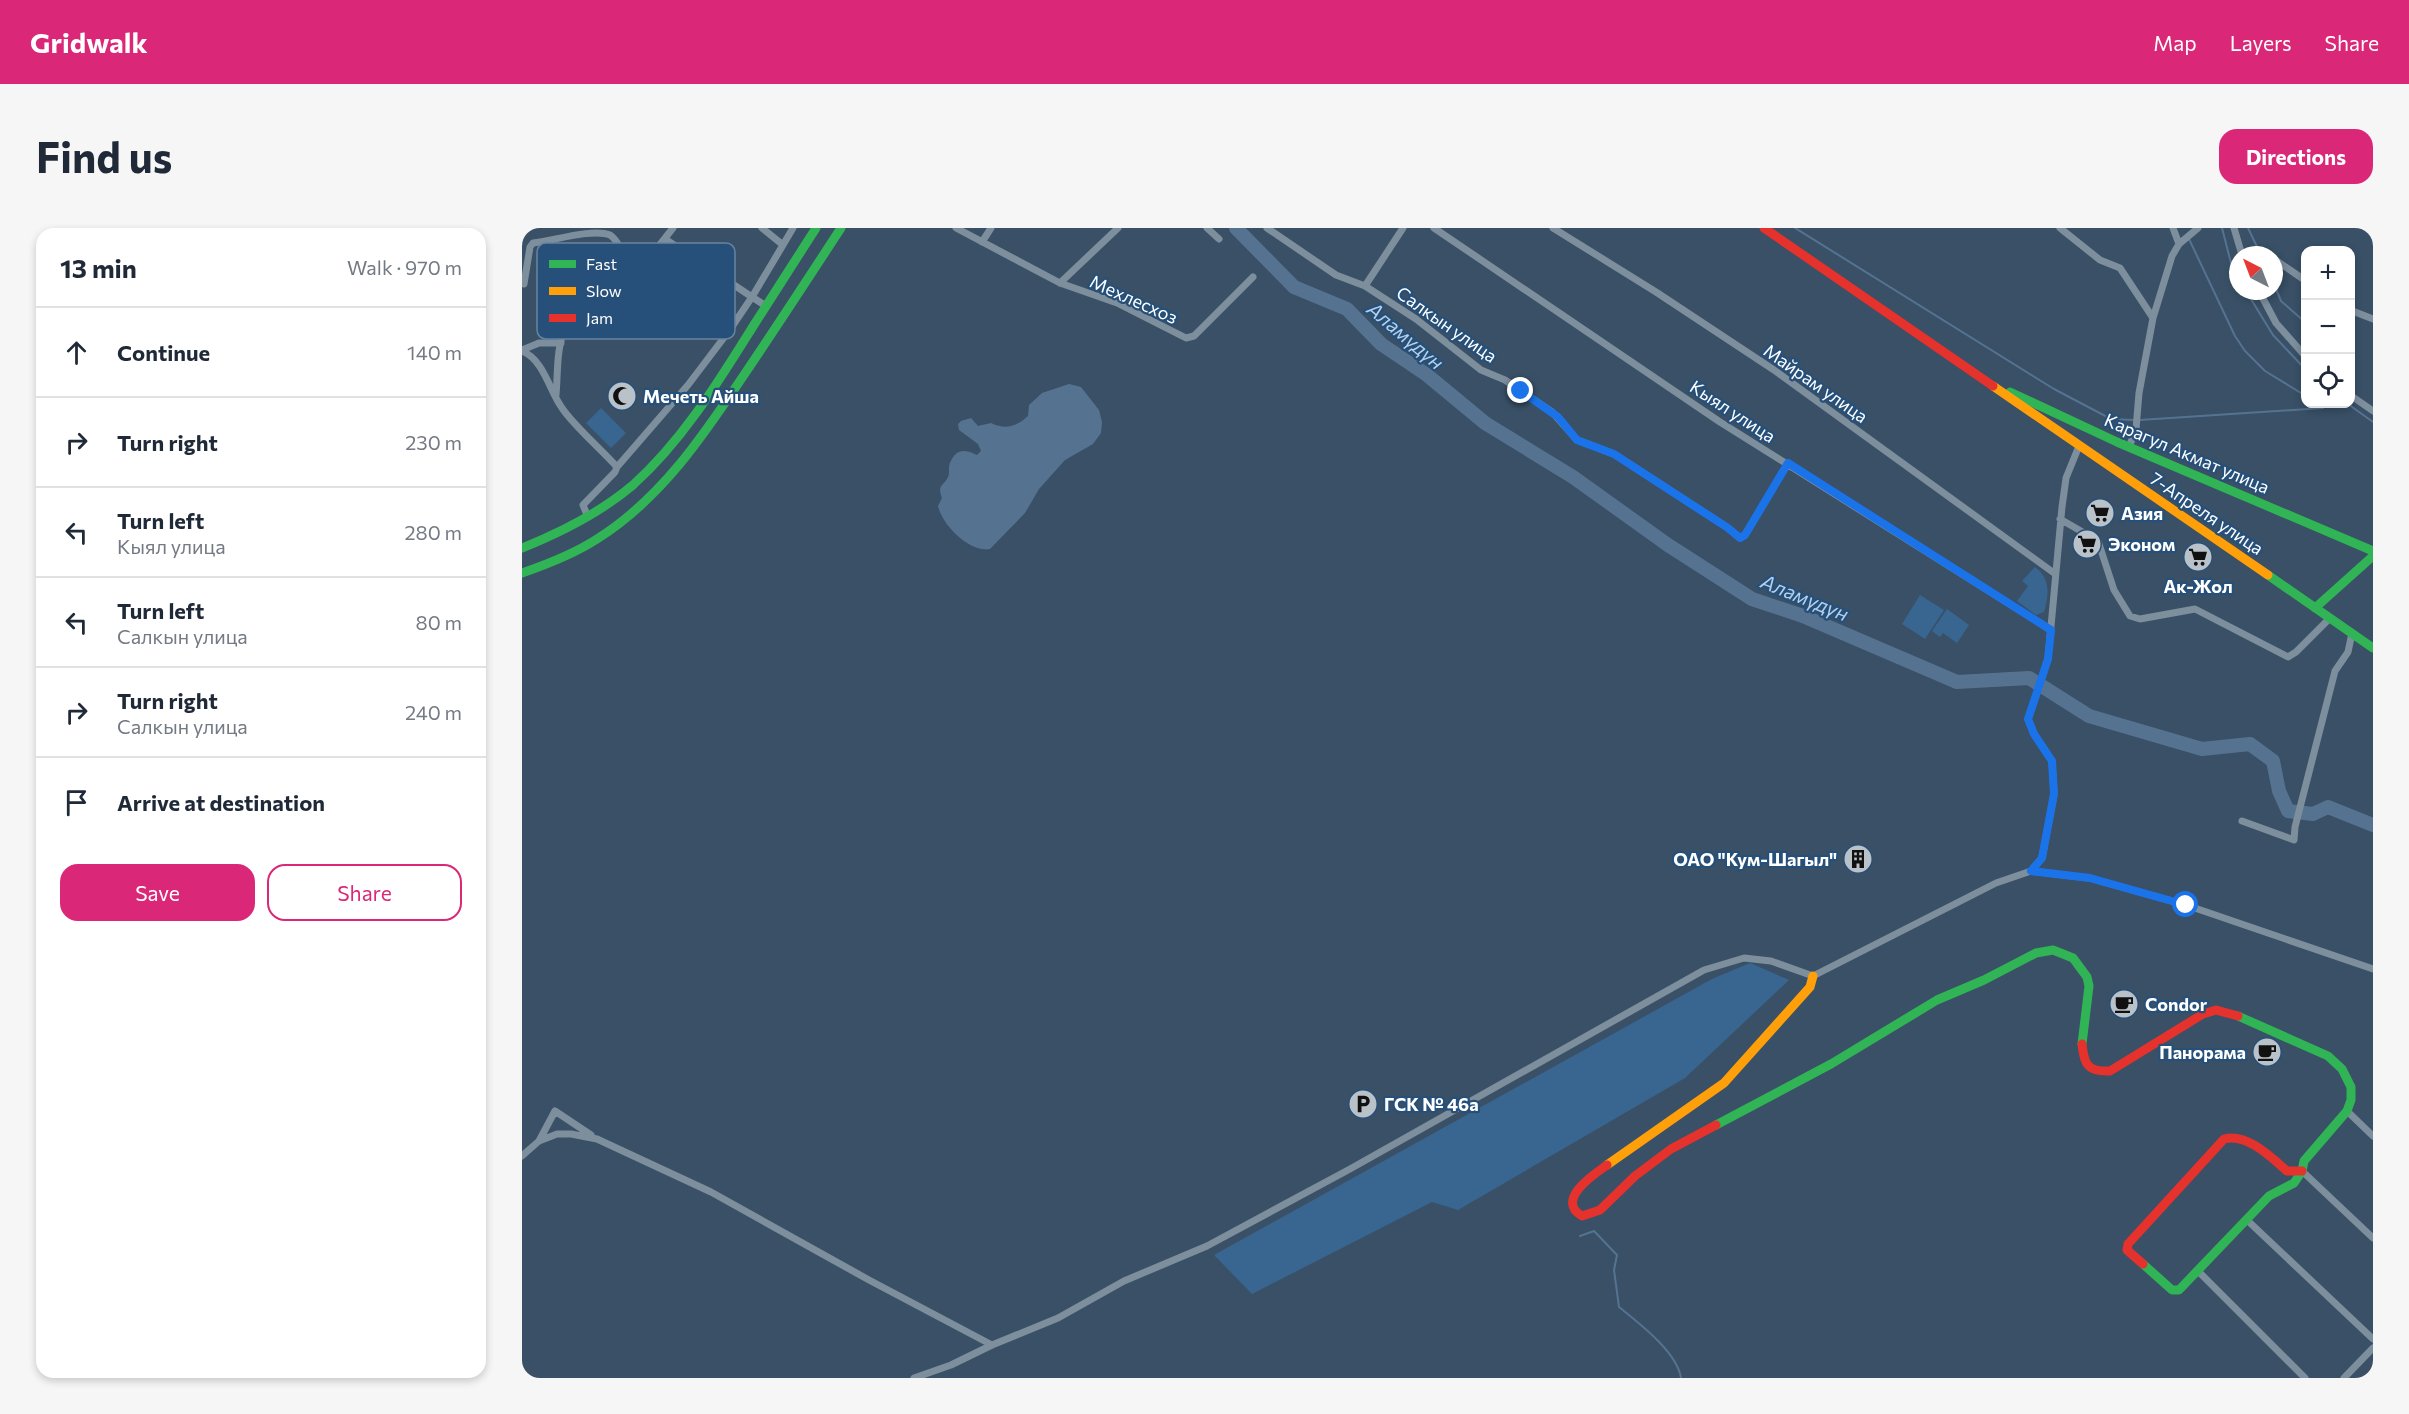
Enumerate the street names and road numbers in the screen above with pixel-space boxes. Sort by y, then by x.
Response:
street label: Мехлесхоз [1087,270,1181,328]
street label: Салкын улица [1392,281,1502,367]
street label: Майрам улица [1760,339,1872,427]
street label: Кыял улица [1686,375,1780,447]
street label: Карагул Акмат улица [2101,408,2273,498]
street label: 7-Апреля улица [2146,467,2268,559]

